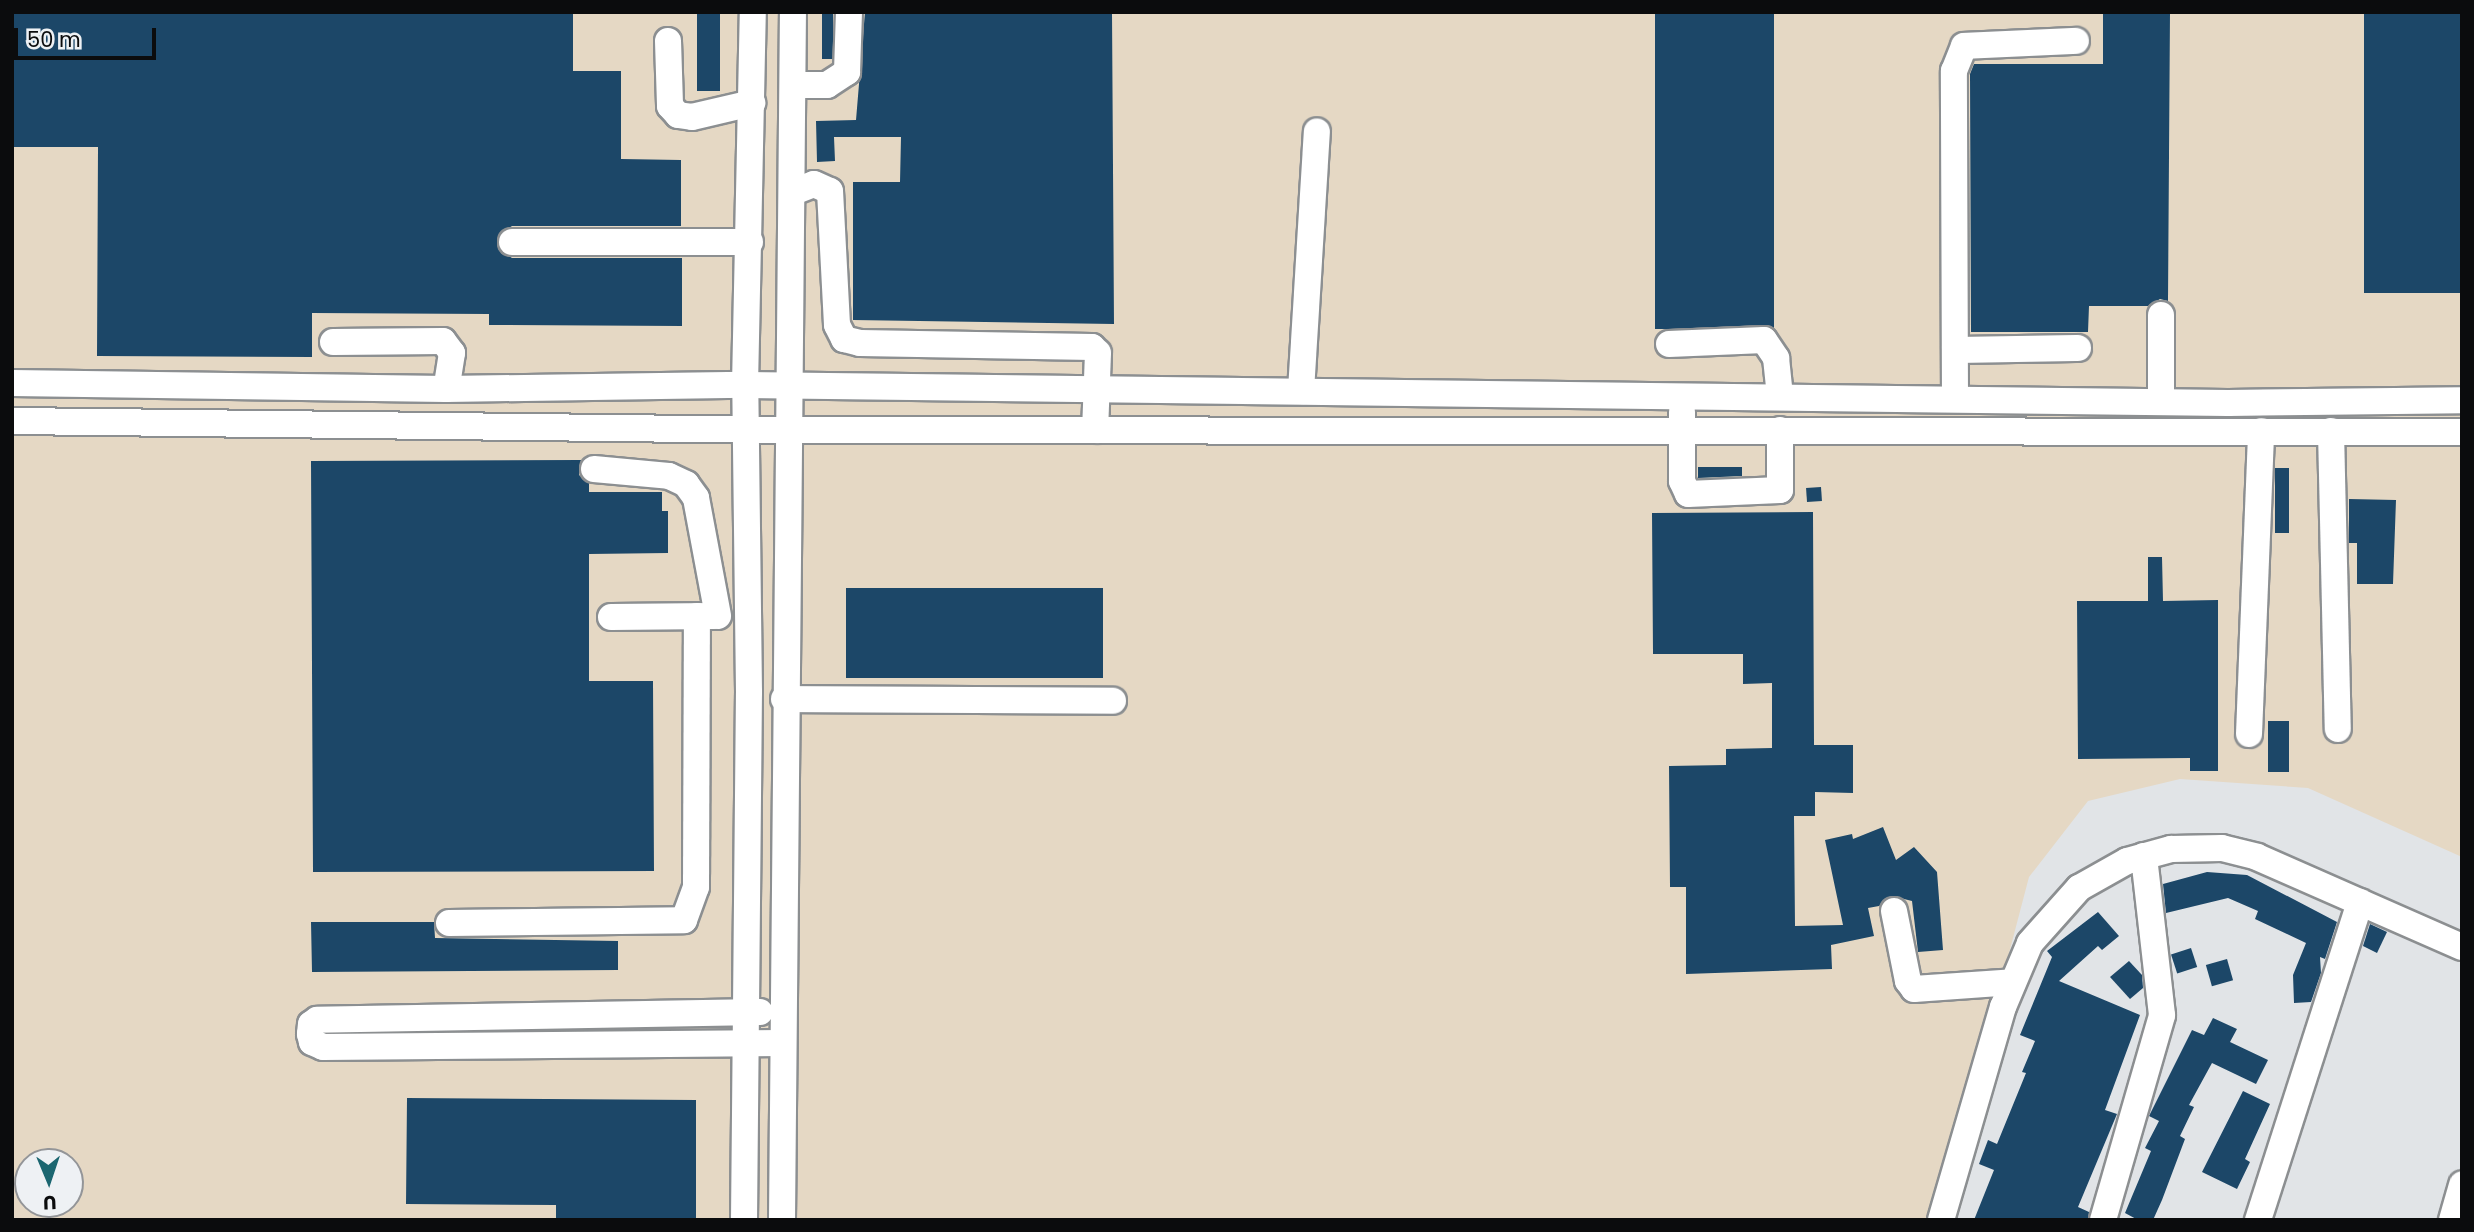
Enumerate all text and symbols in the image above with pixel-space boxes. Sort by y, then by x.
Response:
scale bar [18,14,159,58]
text: 50 m [27,25,81,54]
north arrow [14,1148,84,1218]
text: U [43,1189,57,1216]

